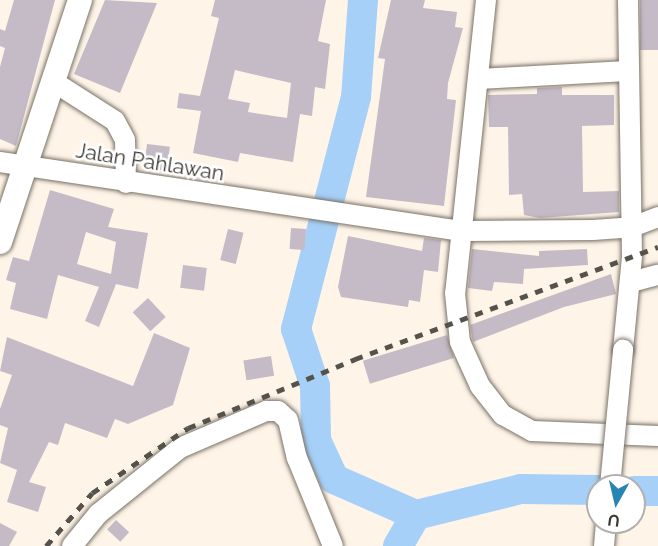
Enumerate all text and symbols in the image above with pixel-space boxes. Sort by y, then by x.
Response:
street label: Jalan Pahlawan [74,138,226,186]
north arrow [586,474,646,534]
text: U [606,510,621,531]

